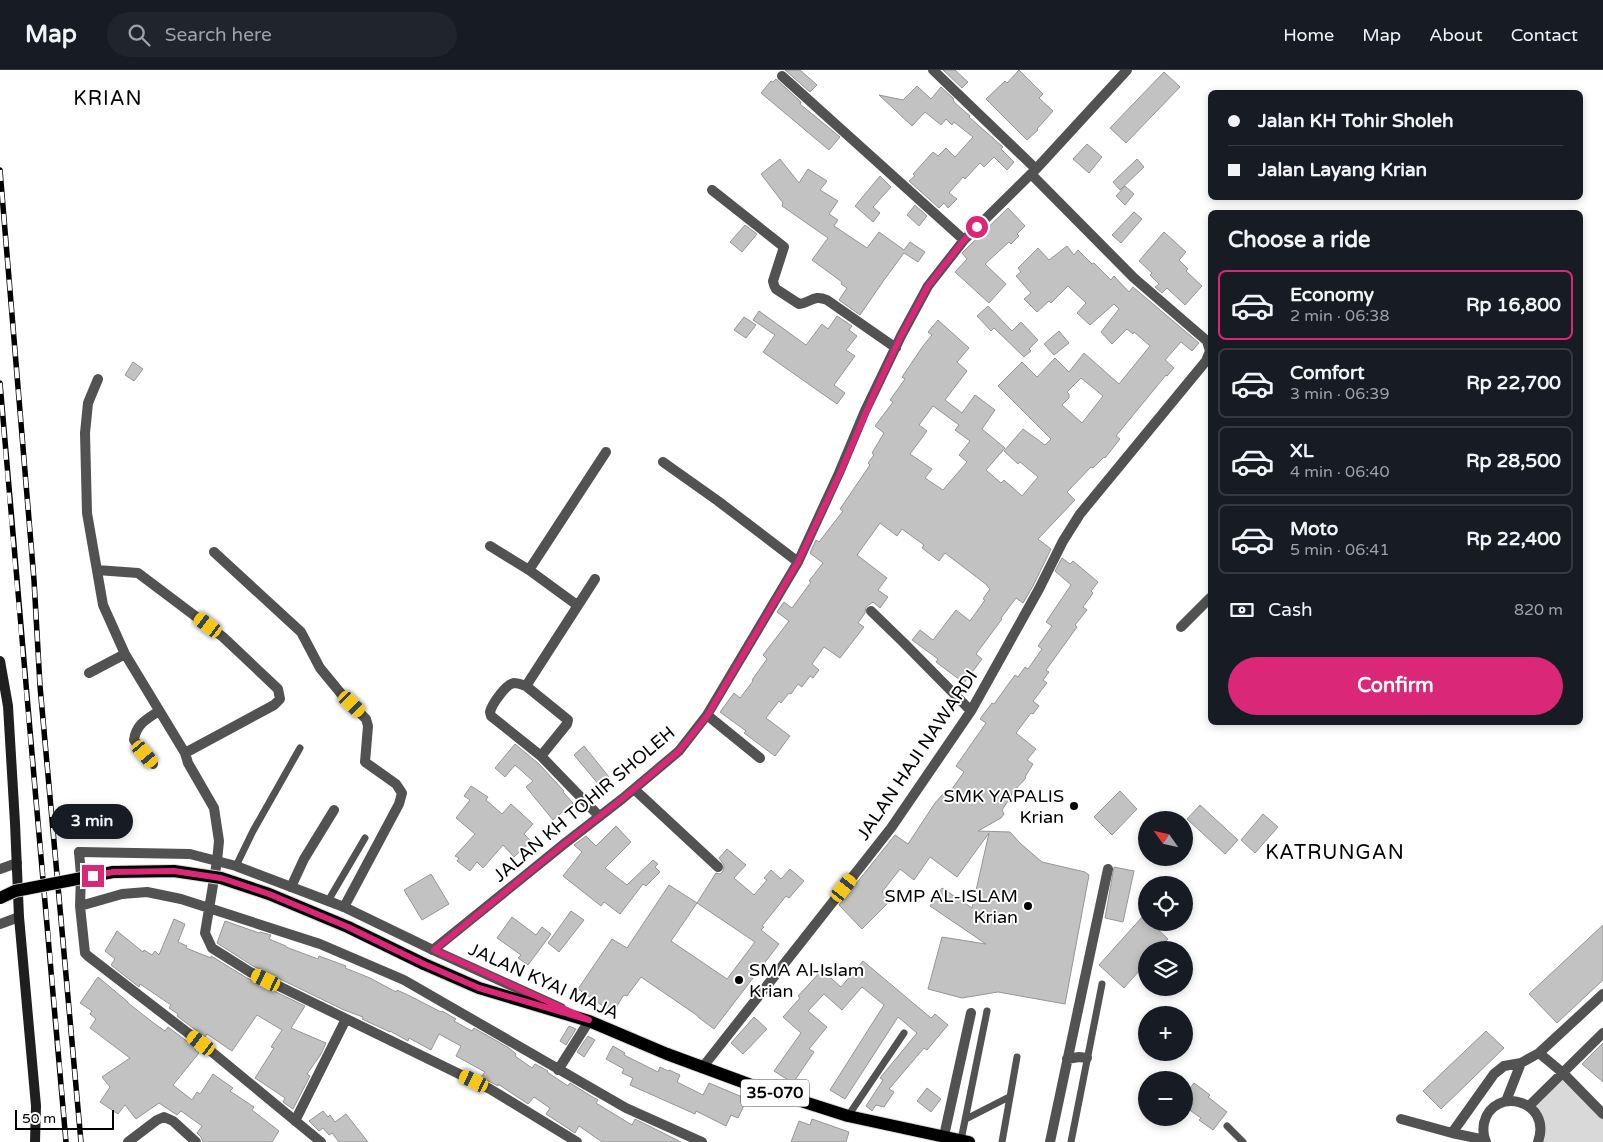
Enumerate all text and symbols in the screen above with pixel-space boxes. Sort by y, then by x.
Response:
search box [107,12,457,57]
text: Map [25,20,77,49]
icon: search [125,21,153,49]
text: Search here [165,24,272,46]
text: Home [1283,24,1334,46]
text: Map [1362,24,1401,46]
text: About [1429,24,1483,46]
text: Contact [1511,24,1578,46]
district label: KRIAN [73,87,143,111]
text: Jalan KH Tohir Sholeh [1258,110,1454,132]
text: Jalan Layang Krian [1258,159,1427,181]
route start [966,216,988,238]
text: Choose a ride [1228,227,1371,253]
icon: car [1230,283,1275,328]
text: Economy [1290,284,1374,306]
text: Rp 16,800 [1466,294,1561,316]
text: 2 min · 06:38 [1290,306,1389,326]
icon: car [1230,361,1275,406]
text: Comfort [1290,362,1364,384]
text: Rp 22,700 [1466,372,1561,394]
text: 3 min · 06:39 [1290,384,1389,404]
icon: car [1230,439,1275,484]
text: XL [1290,440,1314,462]
text: Rp 28,500 [1466,450,1561,472]
text: 4 min · 06:40 [1290,462,1389,482]
icon: car [1230,517,1275,562]
text: Moto [1290,518,1338,540]
text: Rp 22,400 [1466,528,1561,550]
text: 5 min · 06:41 [1290,540,1389,560]
icon: cash [1228,596,1256,624]
text: Cash [1268,599,1313,621]
text: 820 m [1514,600,1563,620]
car [191,610,224,640]
button: Confirm [1228,657,1563,715]
street label: JALAN HAJI NAWARDI [852,666,982,844]
car [335,688,368,720]
street label: JALAN KH TOHIR SHOLEH [489,721,679,887]
car [129,738,160,770]
place label: SMK YAPALIS Krian [944,785,1064,828]
marker: SMK YAPALIS Krian [1068,800,1080,812]
callout: 3 min [52,804,134,838]
text: 3 min [71,811,113,831]
north arrow [1138,811,1192,866]
map controls [1138,811,1193,1126]
district label: KATRUNGAN [1265,841,1405,865]
route end [82,865,104,887]
car [828,872,859,904]
button: locate [1138,876,1193,931]
place label: SMP AL-ISLAM Krian [885,885,1018,928]
marker: SMP AL-ISLAM Krian [1022,900,1034,912]
street label: JALAN KYAI MAJA [465,938,623,1024]
button: layers [1138,941,1193,996]
place label: SMA Al-Islam Krian [749,959,864,1002]
car [249,967,282,993]
marker: SMA Al-Islam Krian [733,974,745,986]
button: + [1138,1006,1193,1061]
car [184,1028,217,1058]
car [457,1068,490,1094]
button: − [1138,1071,1193,1126]
road number: 35-070 [741,1080,809,1106]
scale bar [15,1107,114,1130]
text: 50 m [22,1110,56,1127]

